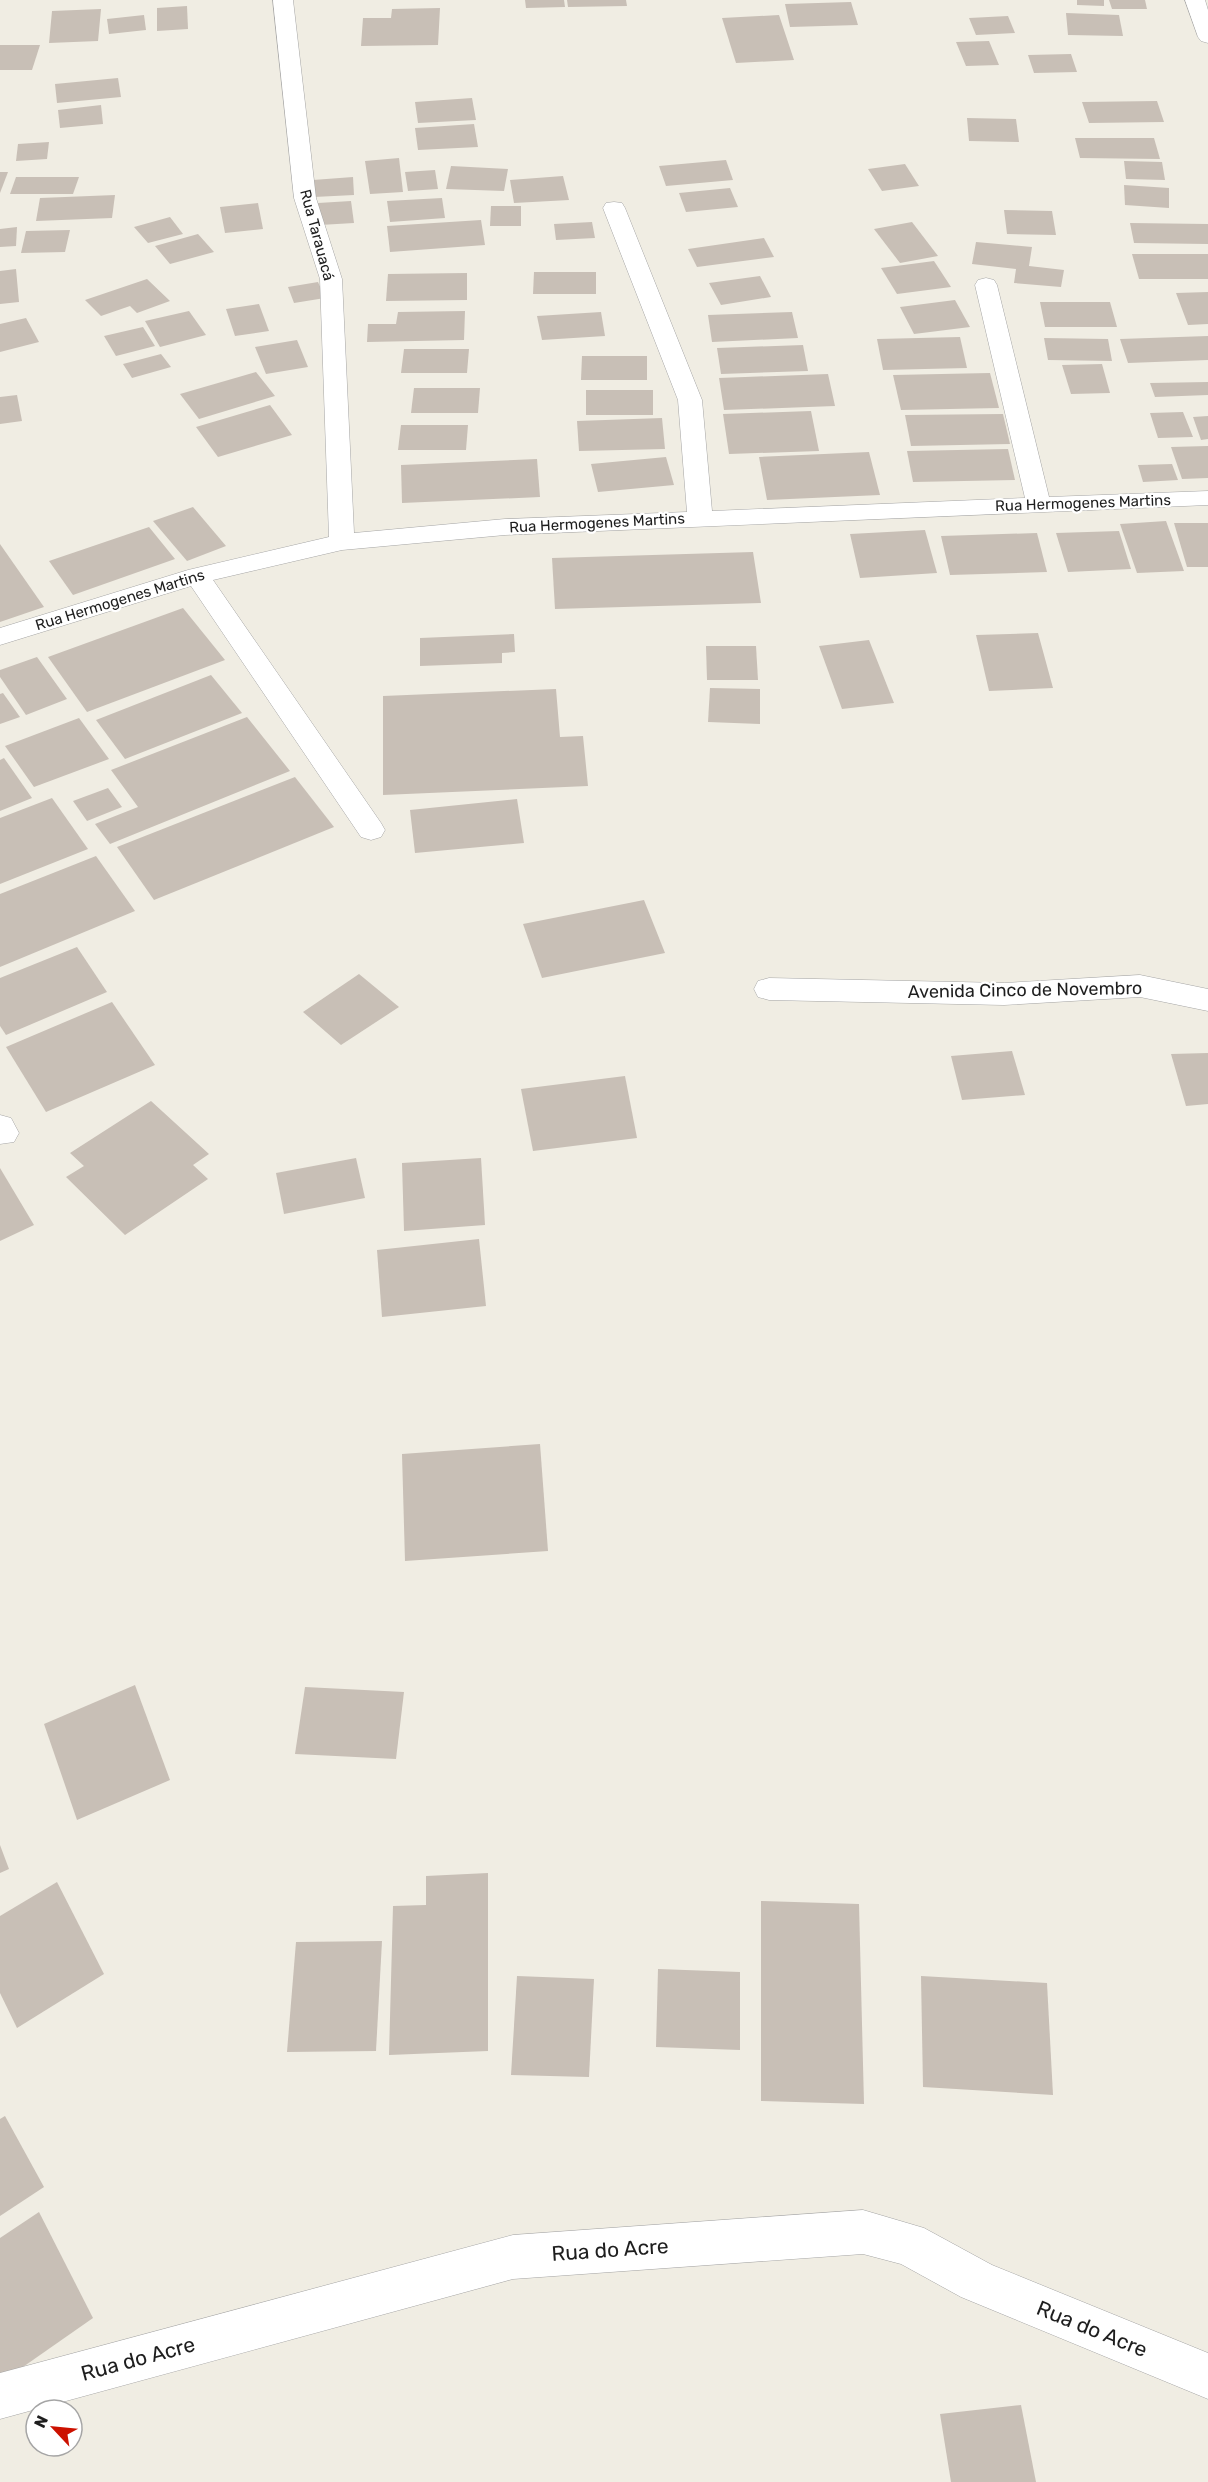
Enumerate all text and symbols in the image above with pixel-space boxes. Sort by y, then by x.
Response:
street label: Rua Tarauacá [296,187,338,283]
street label: Rua Hermogenes Martins [995,491,1172,515]
street label: Rua Hermogenes Martins [509,509,686,537]
street label: Rua Hermogenes Martins [33,566,207,634]
street label: Avenida Cinco de Novembro [908,977,1142,1003]
street label: Rua do Acre [551,2233,669,2266]
street label: Rua do Acre [1033,2295,1151,2362]
street label: Rua do Acre [78,2331,198,2386]
north arrow [24,2398,84,2458]
text: N [30,2412,52,2431]

